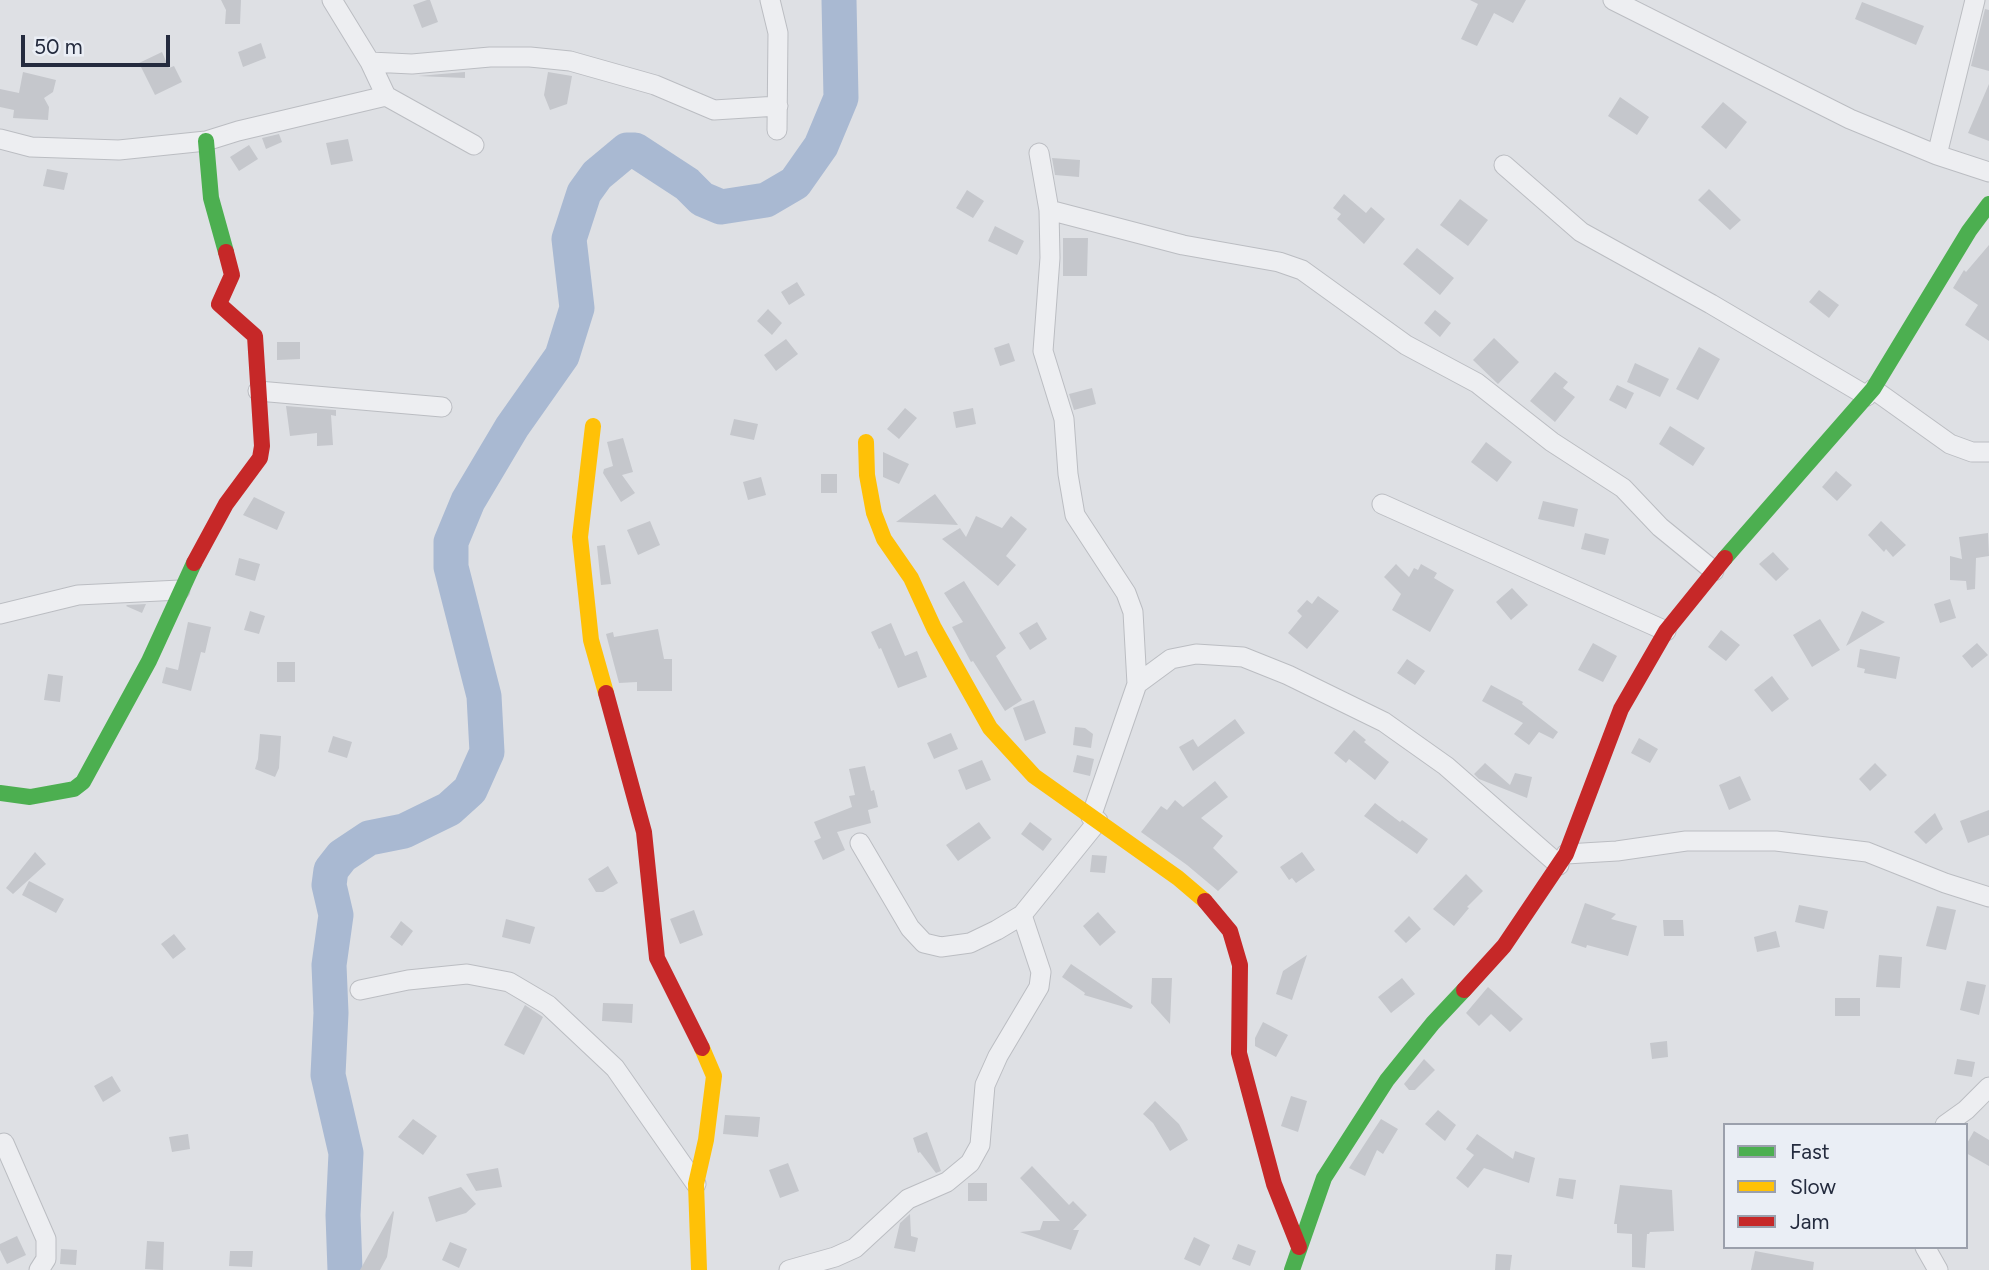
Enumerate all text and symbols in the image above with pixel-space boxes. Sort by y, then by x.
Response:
scale bar [24,21,173,65]
text: 50 m [34,34,83,59]
legend [1723,1123,1968,1249]
text: Fast [1790,1139,1830,1164]
text: Slow [1790,1174,1836,1199]
text: Jam [1790,1209,1829,1234]

